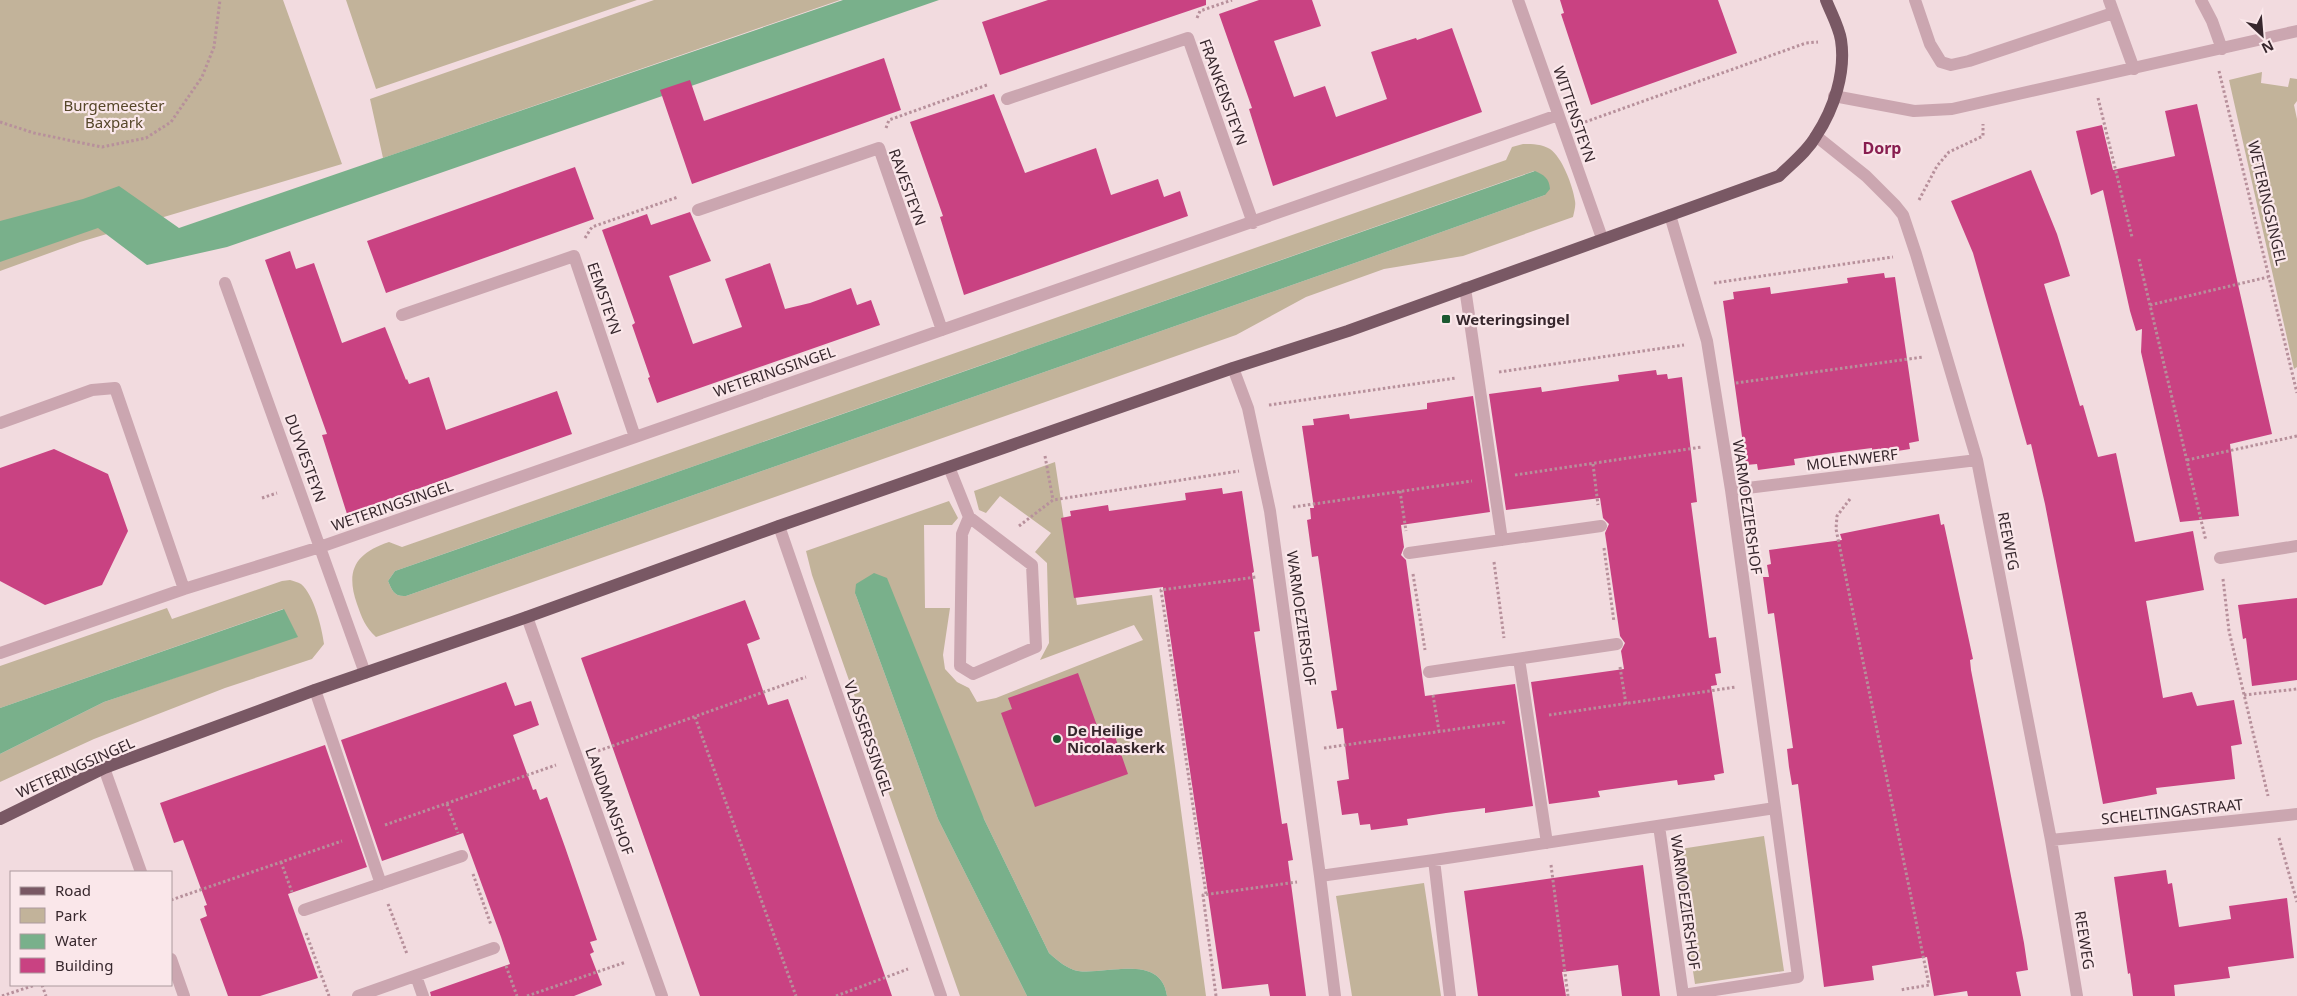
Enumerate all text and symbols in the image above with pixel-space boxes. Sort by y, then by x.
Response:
north arrow [2237,10,2287,60]
street label: FRANKENSTEYN [1195,36,1253,148]
text: N [2259,36,2277,58]
street label: WITTENSTEYN [1549,63,1601,165]
park label: Burgemeester Baxpark [64,95,164,132]
district label: Dorp [1863,137,1901,159]
street label: WETERINGSINGEL [2244,139,2292,268]
street label: RAVESTEYN [885,146,931,228]
street label: EEMSTEYN [583,259,627,337]
place label: Weteringsingel [1456,309,1570,329]
marker: Weteringsingel [1440,313,1452,325]
street label: WETERINGSINGEL [710,341,838,401]
street label: DUYVESTEYN [281,411,331,505]
street label: WARMOEZIERSHOF [1729,438,1767,576]
street label: MOLENWERF [1805,443,1899,475]
street label: WETERINGSINGEL [328,475,456,535]
street label: REEWEG [1994,510,2024,572]
street label: WARMOEZIERSHOF [1283,549,1321,687]
street label: VLASSERSSINGEL [840,678,898,798]
place label: De Heilige Nicolaaskerk [1067,720,1166,757]
street label: WETERINGSINGEL [13,732,137,802]
marker: De Heilige Nicolaaskerk [1051,733,1063,745]
street label: LANDMANSHOF [581,744,639,858]
street label: SCHELTINGASTRAAT [2100,794,2245,828]
street label: WARMOEZIERSHOF [1667,833,1705,971]
legend [10,871,172,986]
text: Road [55,880,91,900]
text: Park [55,905,87,925]
street label: REEWEG [2070,909,2100,971]
text: Water [55,930,97,950]
text: Building [55,955,113,975]

